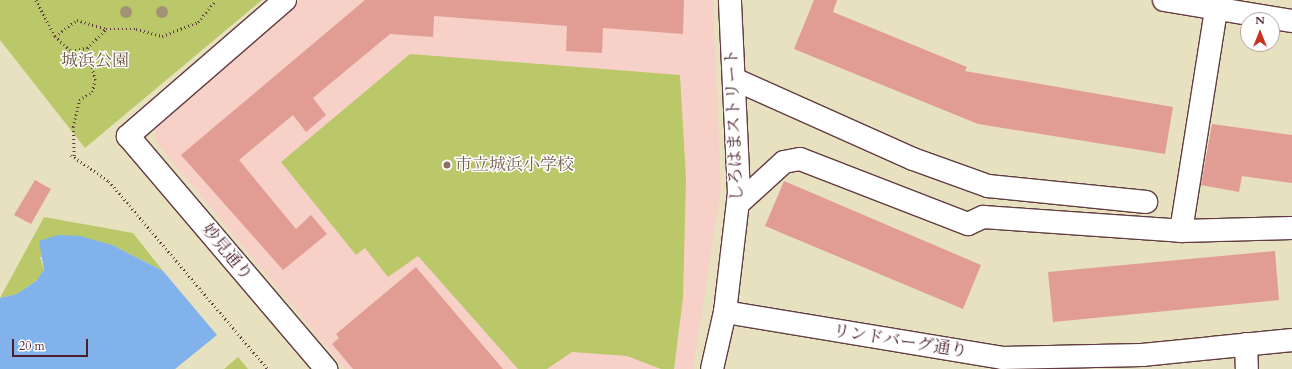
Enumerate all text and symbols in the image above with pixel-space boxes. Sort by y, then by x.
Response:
north arrow [1240,12,1280,52]
text: N [1255,13,1265,28]
street label: しろはまストリート [721,48,747,202]
park label: 城浜公園 [61,51,129,71]
place label: 市立城浜小学校 [455,155,574,175]
marker: 市立城浜小学校 [442,160,452,170]
street label: 妙見通り [197,219,257,285]
street label: リンドバーグ通り [831,320,969,362]
scale bar [14,331,90,357]
text: 20 m [19,338,45,354]

